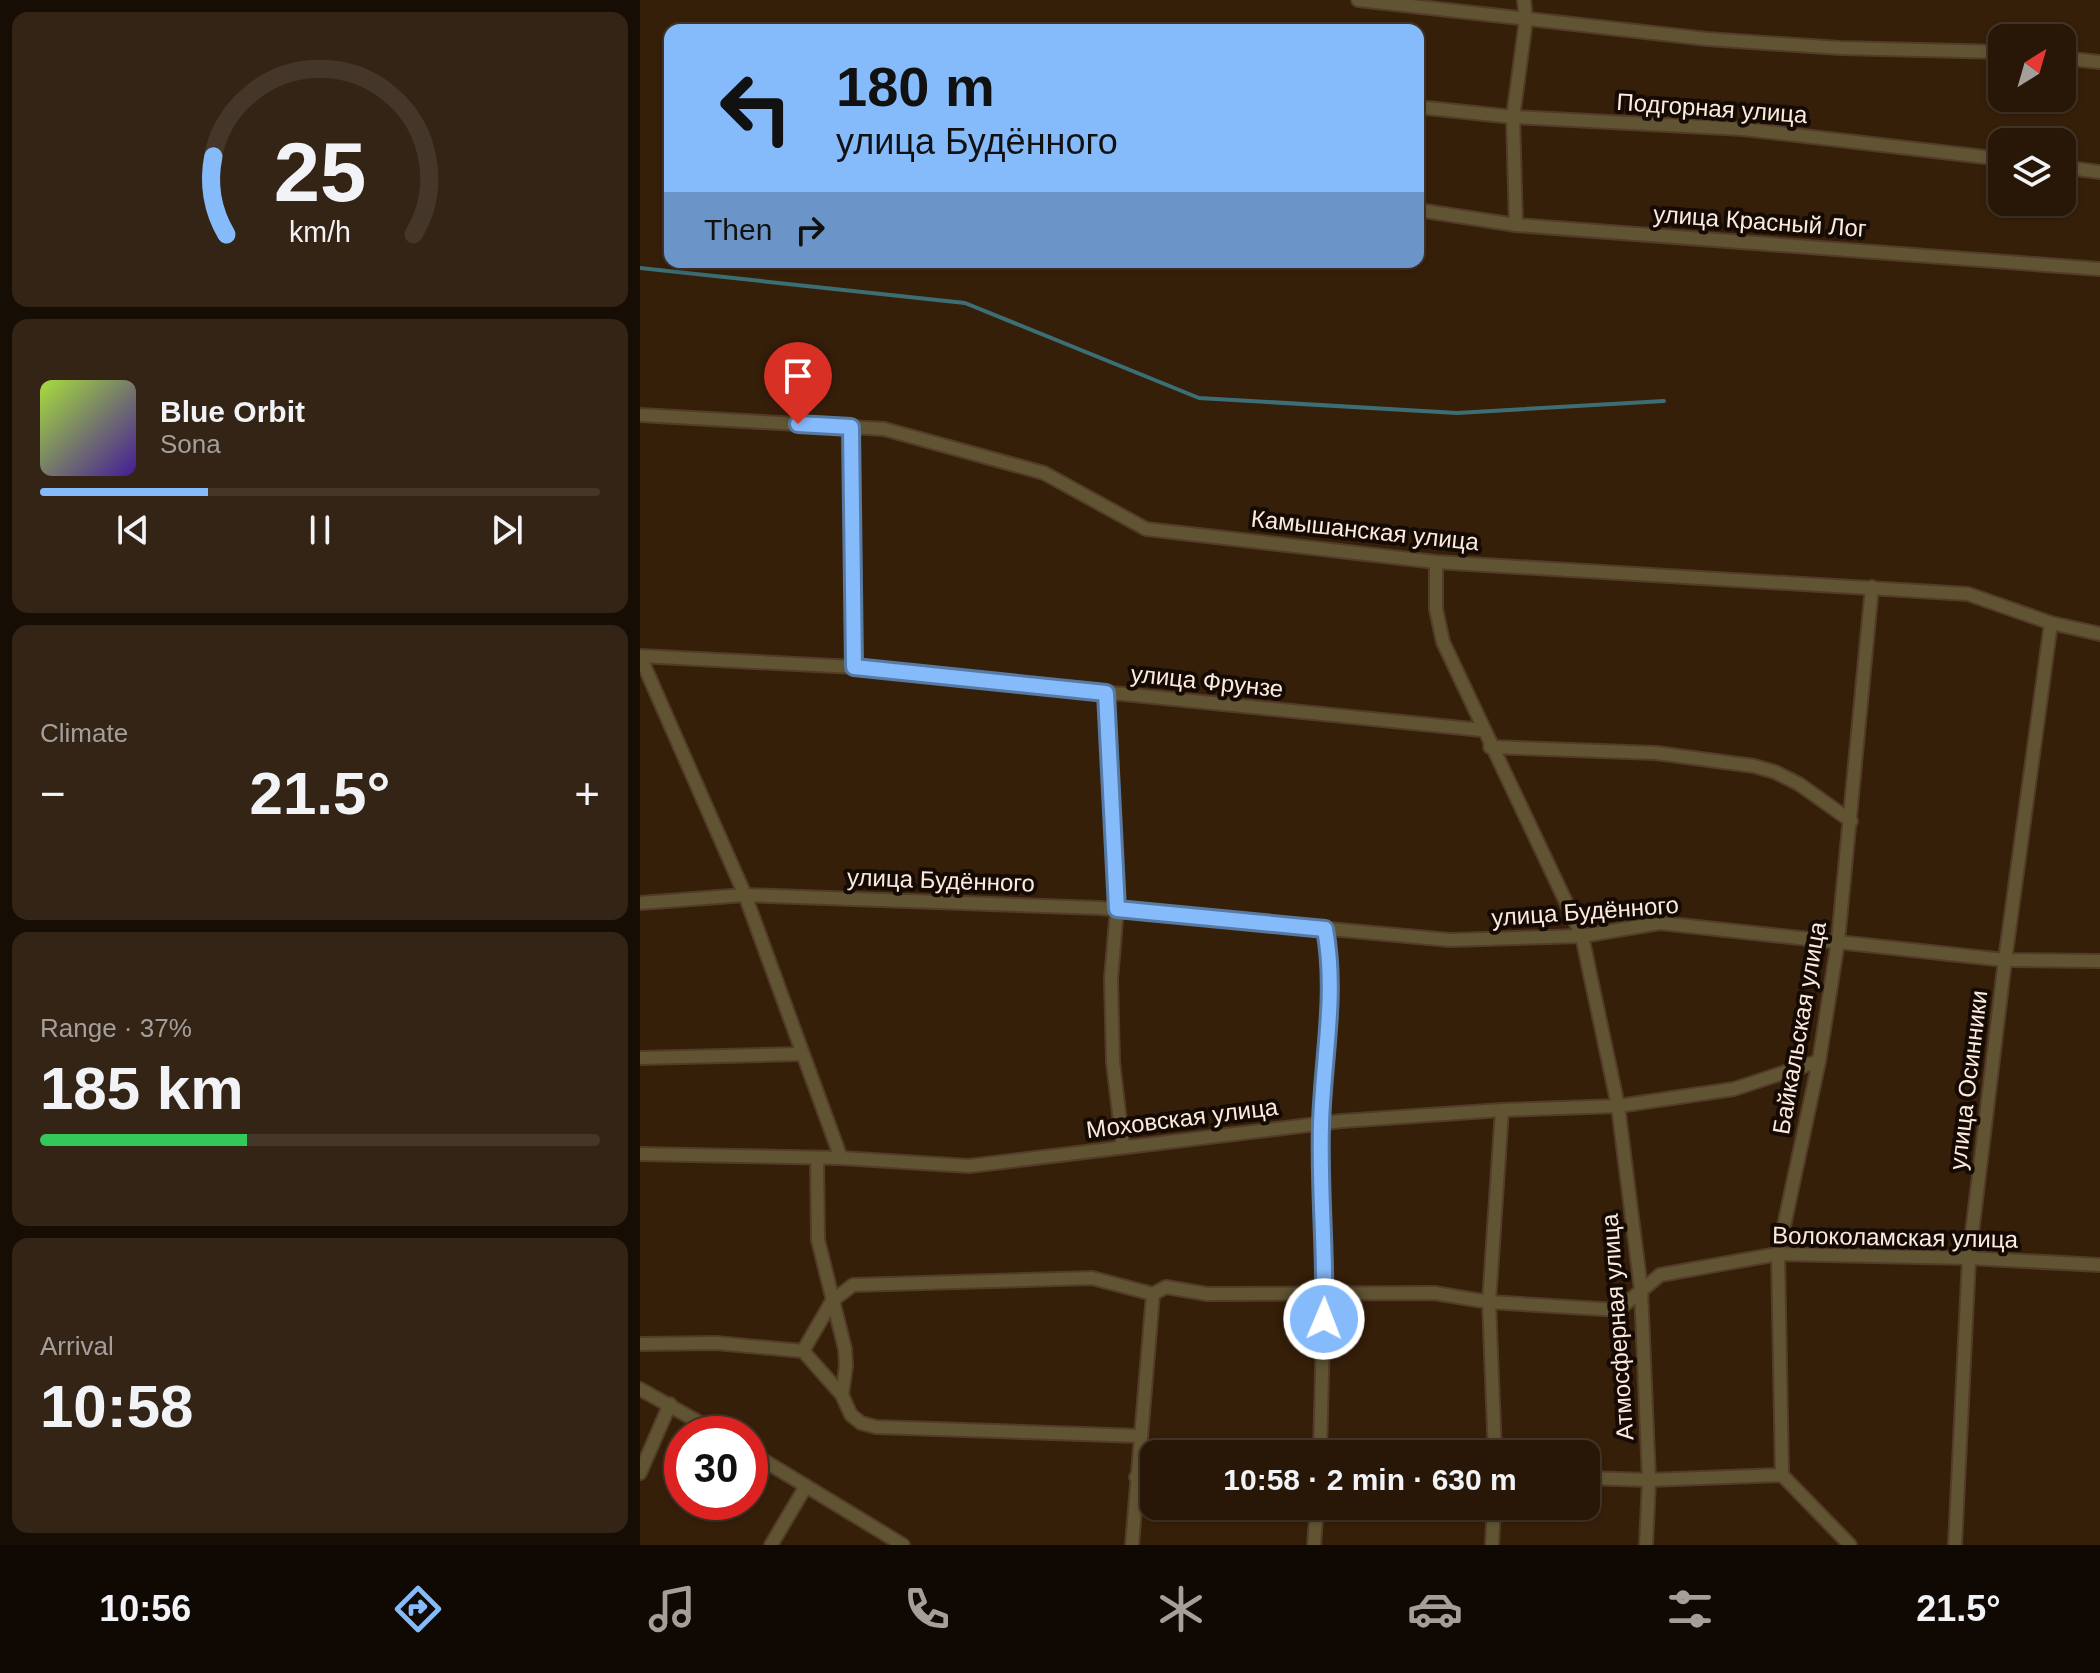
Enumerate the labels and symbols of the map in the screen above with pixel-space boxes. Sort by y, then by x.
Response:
north arrow [1988,24,2076,112]
street label: Подгорная улица [1616,88,1809,128]
street label: улица Красный Лог [1652,200,1868,242]
pin [764,342,832,424]
street label: Камышанская улица [1250,505,1481,555]
street label: улица Фрунзе [1129,660,1285,702]
street label: улица Будённого [847,863,1035,897]
street label: улица Будённого [1490,891,1680,931]
street label: Байкальская улица [1767,919,1831,1136]
street label: улица Осинники [1944,989,1992,1171]
street label: Моховская улица [1085,1093,1280,1143]
street label: Атмосферная улица [1596,1212,1638,1441]
street label: Волоколамская улица [1772,1221,2019,1253]
position arrow [1282,1277,1366,1361]
speed limit sign: 30 [664,1416,768,1520]

